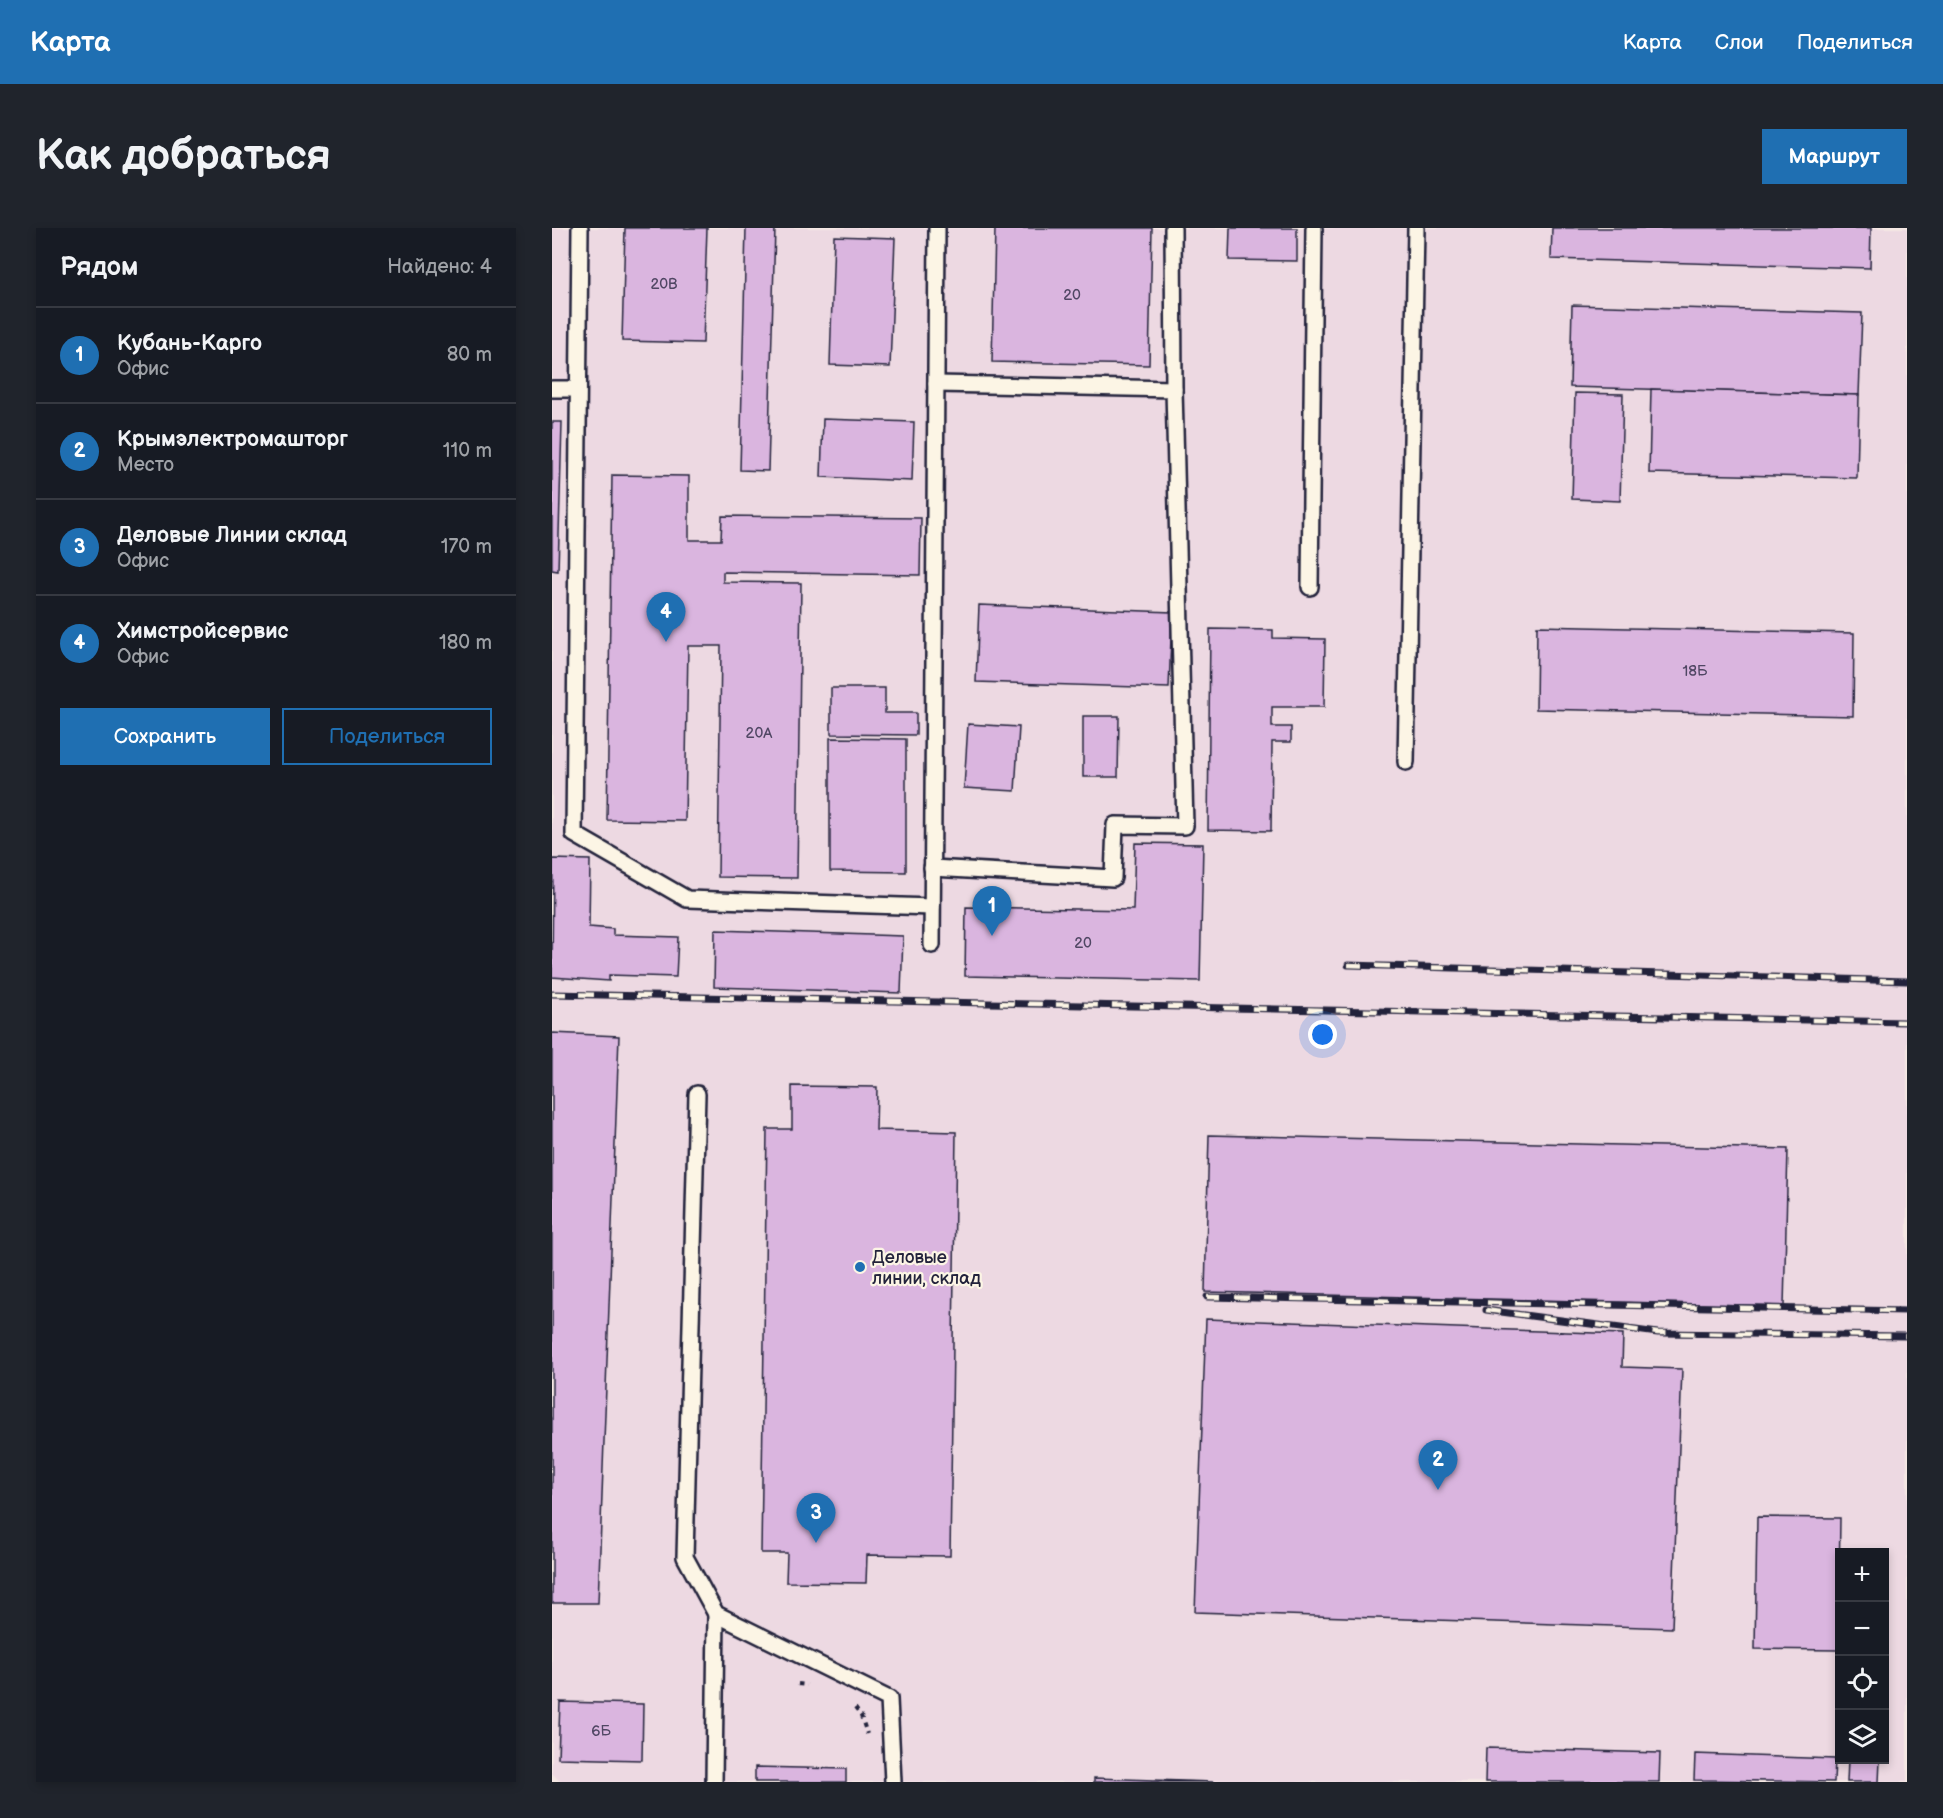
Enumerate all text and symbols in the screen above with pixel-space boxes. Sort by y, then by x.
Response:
text: Карта [30,26,110,59]
text: Карта [1623,30,1682,55]
text: Слои [1715,30,1764,55]
text: Поделиться [1797,30,1913,55]
button: Маршрут [1762,129,1907,184]
text: Как добраться [36,131,331,182]
text: Рядом [60,252,138,283]
text: Найдено: 4 [387,255,492,279]
house number: 20В [650,275,678,294]
house number: 20 [1063,286,1081,305]
text: Кубань-Карго [117,330,262,357]
text: 1 [75,343,84,367]
text: 80 m [447,343,492,367]
text: Офис [117,357,169,381]
text: Крымэлектромашторг [117,426,348,453]
text: 2 [74,439,85,463]
text: 110 m [443,439,492,463]
text: Место [117,453,174,477]
text: Деловые Линии склад [117,522,347,549]
text: 3 [74,535,85,559]
text: 170 m [441,535,492,559]
text: Офис [117,549,169,573]
pin: 4 [646,592,686,642]
text: Химстройсервис [117,618,289,645]
text: 4 [74,631,85,655]
text: 180 m [439,631,492,655]
text: Офис [117,645,169,669]
house number: 18Б [1683,662,1708,681]
button: Сохранить [60,708,270,765]
button: Поделиться [282,708,492,765]
house number: 20А [746,724,773,743]
pin: 1 [972,886,1012,936]
house number: 20 [1074,934,1092,953]
your location [1308,1020,1337,1049]
place label: Деловые линии, склад [872,1247,981,1289]
marker: Деловые линии, склад [853,1260,867,1274]
pin: 2 [1418,1440,1458,1490]
pin: 3 [796,1494,836,1543]
map controls [1835,1548,1889,1764]
button: + [1835,1548,1889,1602]
button: − [1835,1602,1889,1656]
button: locate [1835,1656,1889,1710]
button: layers [1835,1710,1889,1764]
house number: 6Б [591,1722,611,1741]

